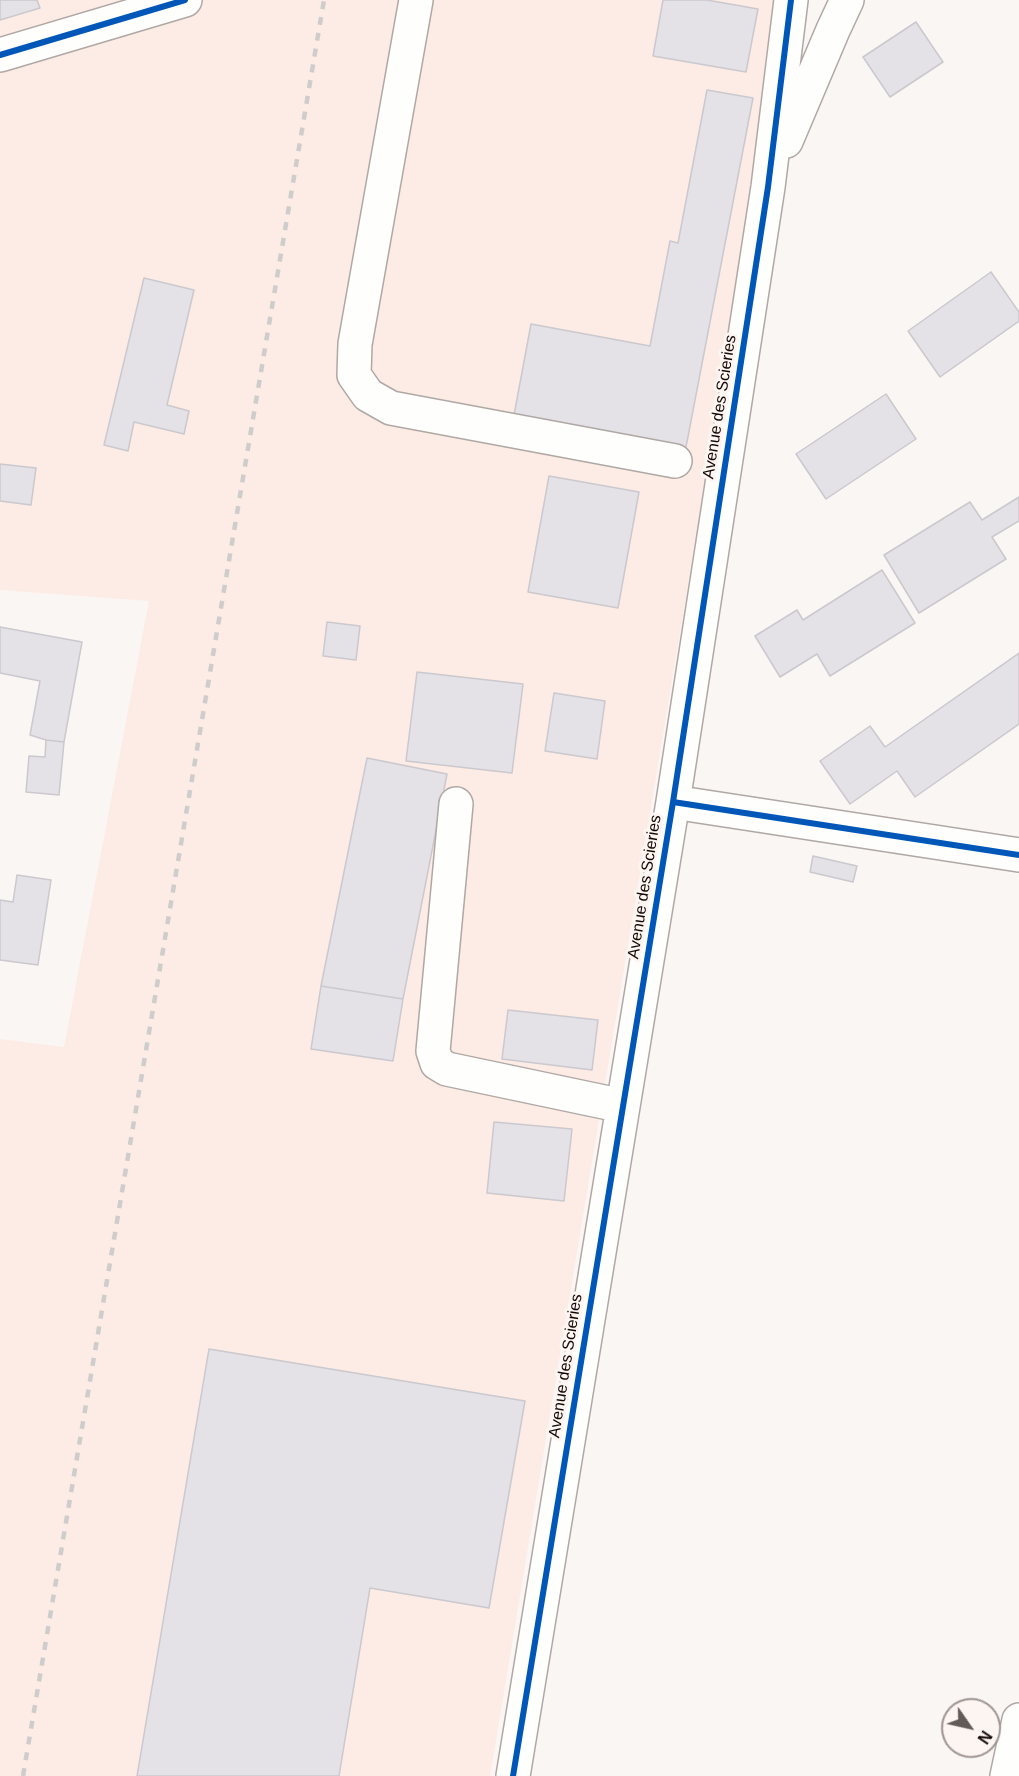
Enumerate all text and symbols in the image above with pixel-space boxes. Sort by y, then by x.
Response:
street label: Avenue des Scieries [699,334,741,480]
street label: Avenue des Scieries [624,814,666,960]
street label: Avenue des Scieries [545,1293,587,1439]
north arrow [941,1698,1001,1758]
text: N [974,1728,995,1747]

